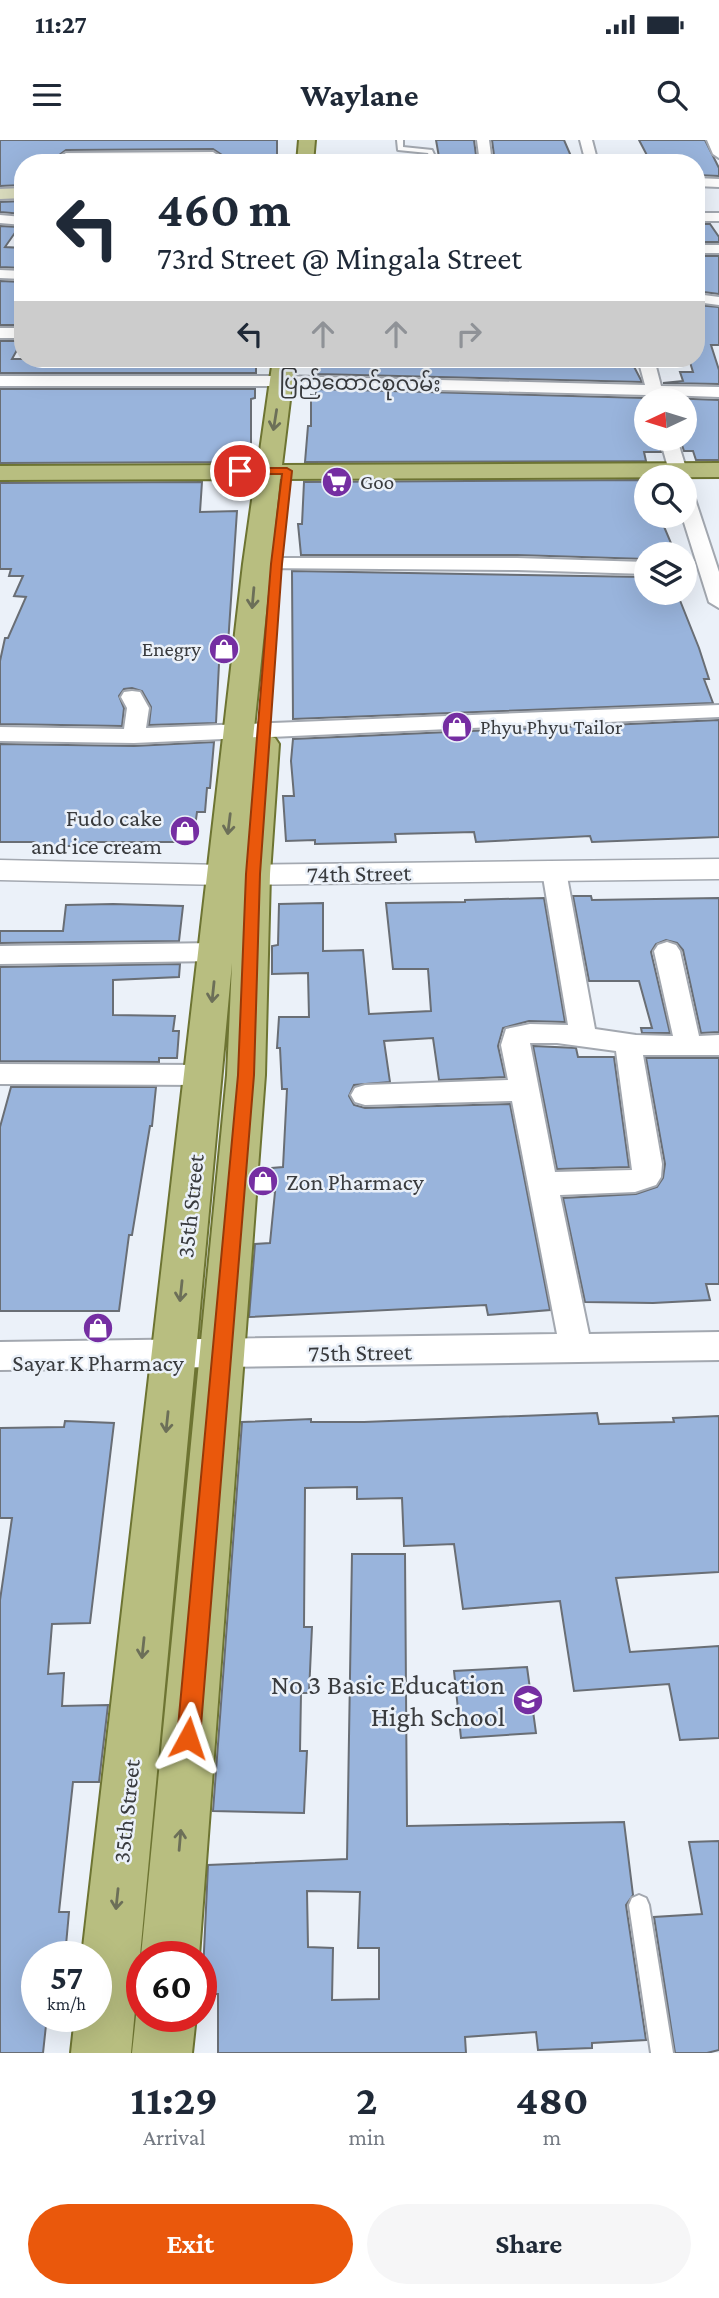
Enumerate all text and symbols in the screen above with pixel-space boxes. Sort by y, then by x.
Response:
text: 11:27 [35,10,87,39]
icon: menu [28,76,66,114]
icon: search [653,76,691,114]
text: Waylane [300,77,419,113]
icon: left [42,182,133,273]
text: 460 m [157,182,291,237]
text: 73rd Street @ Mingala Street [157,240,522,276]
icon: left [231,315,269,353]
icon: ahead [304,315,342,353]
icon: ahead [377,315,415,353]
icon: right [450,315,488,353]
street label: ပြည်ထောင်စုလမ်း [279,366,441,401]
north arrow [634,388,696,452]
map controls [634,388,697,605]
one-way arrow [268,408,281,431]
pin [210,441,270,501]
icon: arrive [221,452,259,490]
supermarket icon: Goo [320,465,354,499]
button: search [634,465,697,528]
place label: Goo [360,470,394,494]
button: layers [634,542,697,605]
one-way arrow [246,586,259,609]
shop icon: Enegry [207,632,241,666]
place label: Enegry [142,637,201,661]
shop icon: Phyu Phyu Tailor [440,710,474,744]
place label: Phyu Phyu Tailor [480,715,623,739]
place label: Fudo cake and ice cream [31,804,162,859]
one-way arrow [222,813,235,835]
shop icon: Fudo cake and ice cream [168,814,202,848]
street label: 74th Street [307,859,412,887]
one-way arrow [206,980,219,1003]
street label: 35th Street [171,1152,209,1259]
shop icon: Zon Pharmacy [246,1164,280,1198]
place label: Zon Pharmacy [286,1168,425,1195]
one-way arrow [174,1279,187,1302]
shop icon: Sayar K Pharmacy [81,1311,115,1345]
street label: 75th Street [308,1338,413,1366]
place label: Sayar K Pharmacy [12,1349,185,1376]
one-way arrow [160,1410,173,1432]
one-way arrow [136,1636,149,1659]
place label: No 3 Basic Education High School [271,1669,505,1732]
school or university icon: No 3 Basic Education High School [511,1683,545,1717]
position arrow [151,1701,225,1775]
street label: 35th Street [107,1757,145,1864]
one-way arrow [174,1829,187,1851]
one-way arrow [110,1887,123,1909]
speed limit sign: 60 [126,1941,217,2032]
text: 57 [50,1958,83,1997]
text: km/h [47,1994,86,2014]
text: 11:29 [131,2076,218,2123]
text: 2 [356,2076,378,2123]
text: 480 [516,2076,588,2123]
text: Arrival [143,2124,205,2150]
text: min [348,2124,385,2150]
text: m [543,2124,561,2150]
button: Exit [28,2204,353,2284]
button: Share [367,2204,691,2284]

